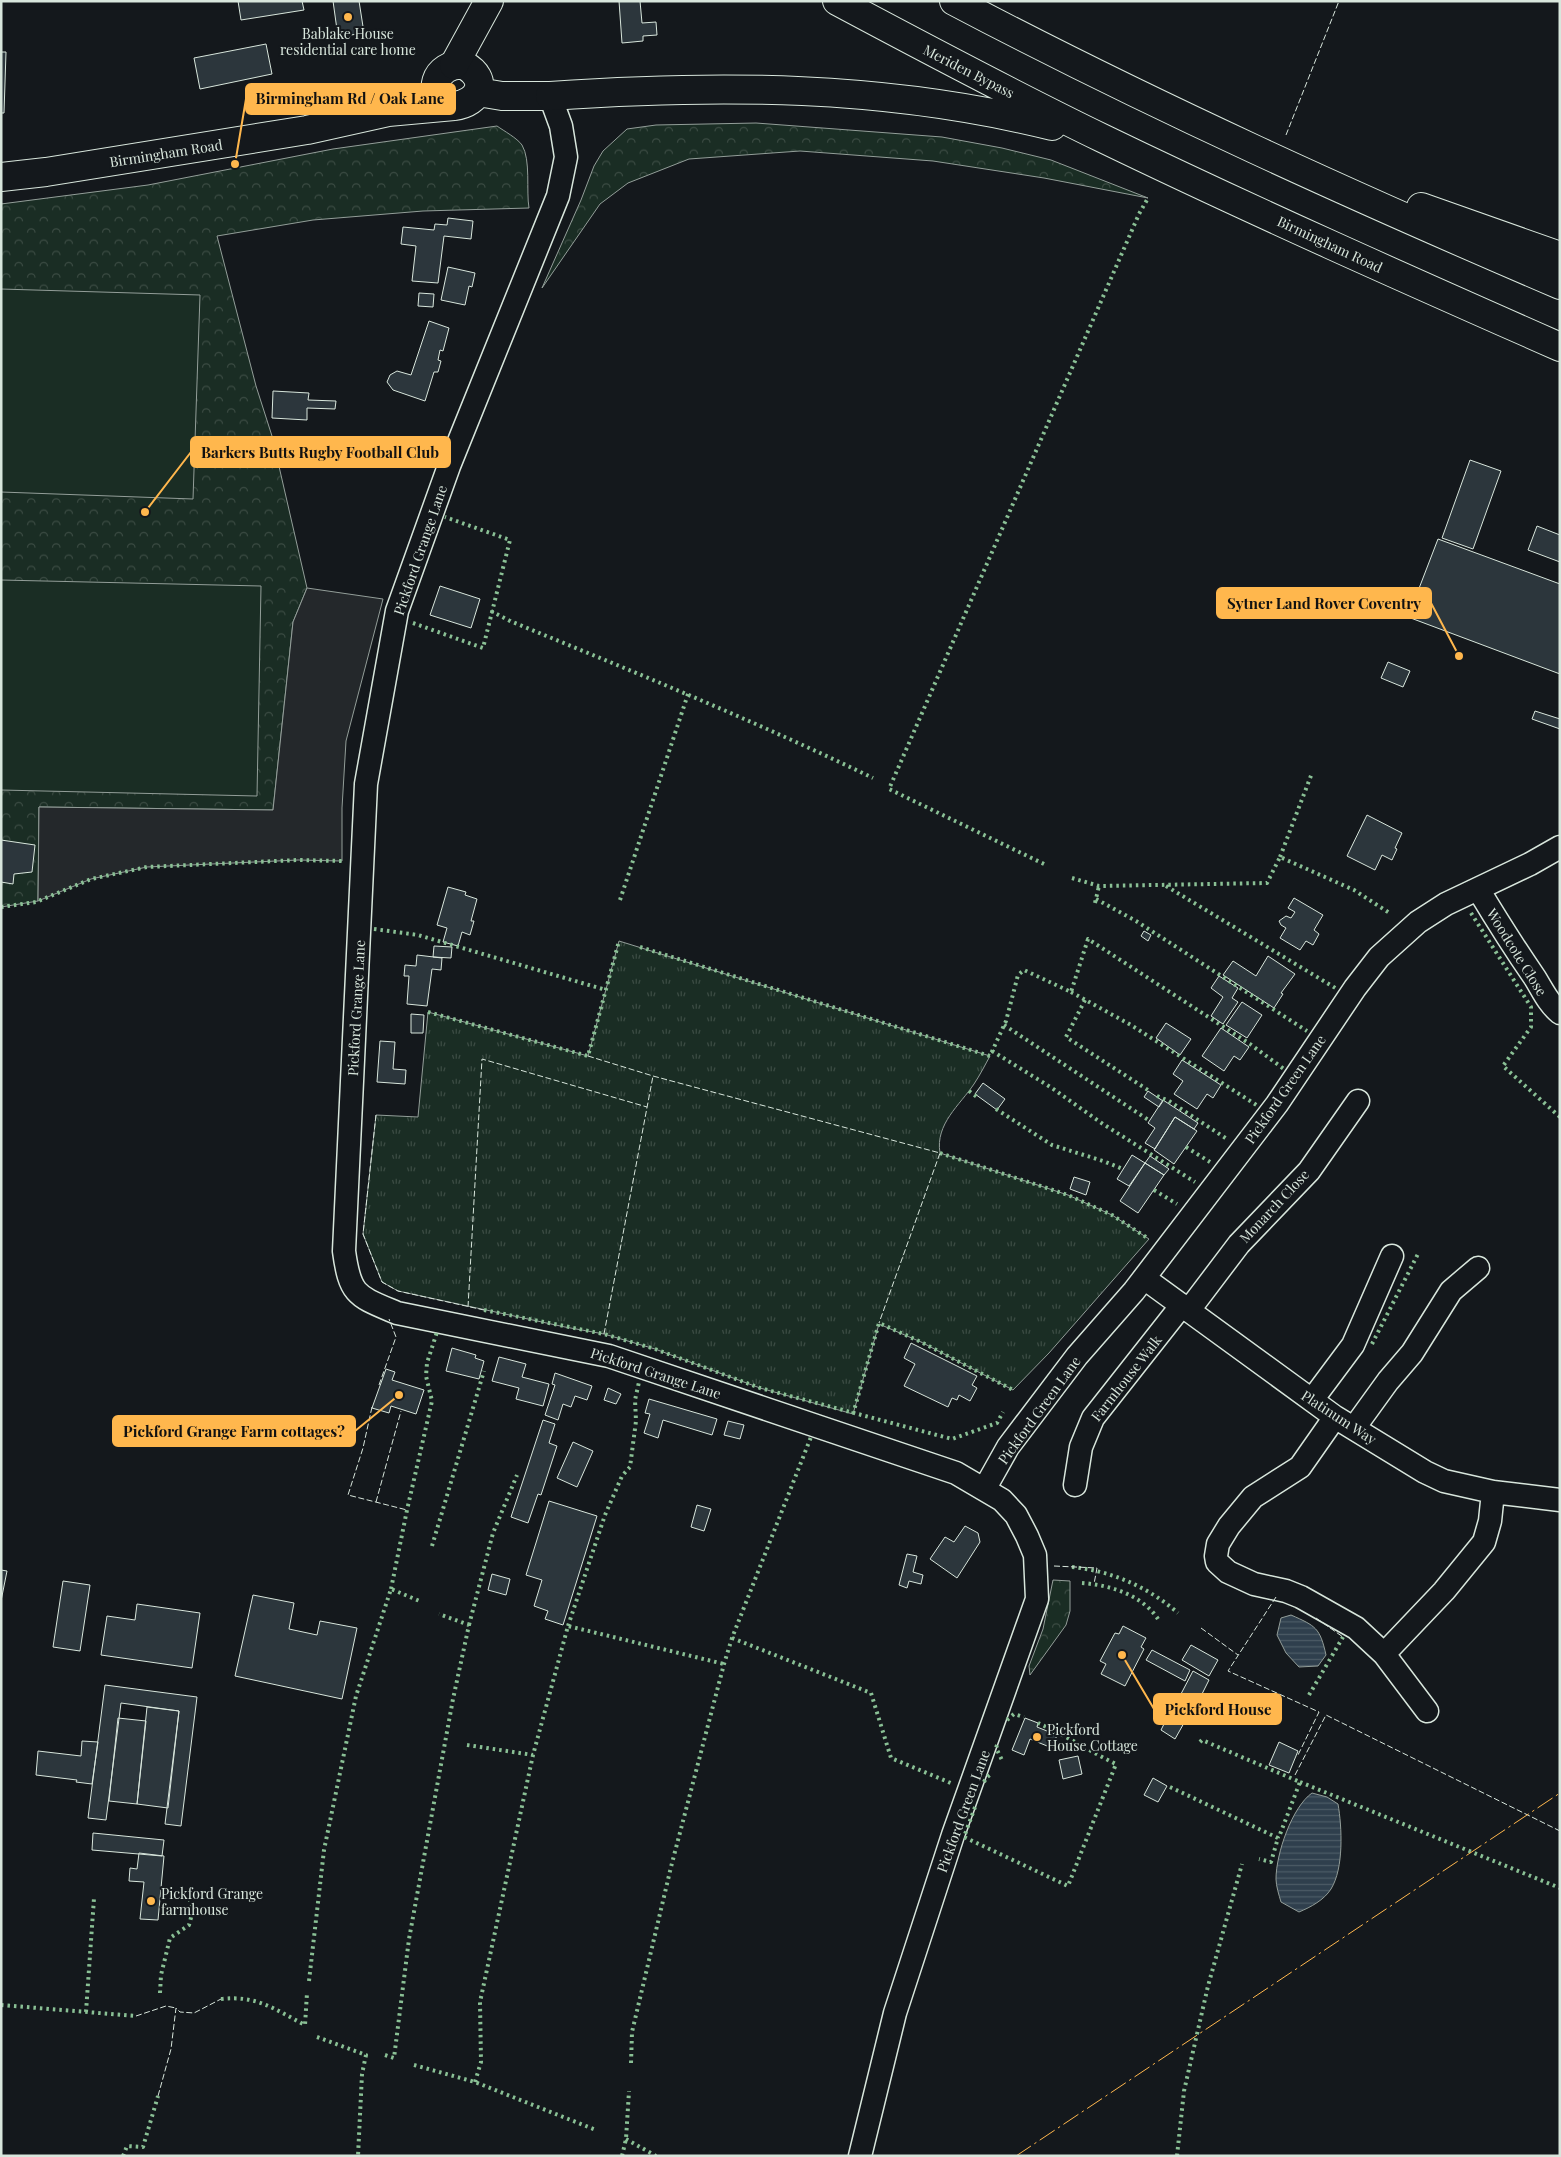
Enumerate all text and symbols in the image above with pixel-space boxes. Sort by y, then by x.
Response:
marker: Bablake House residential care home [342,11,354,23]
place label: Bablake House residential care home [280,24,416,59]
street label: Meriden Bypass [920,40,1018,102]
callout: Birmingham Rd / Oak Lane [246,84,455,114]
text: Birmingham Rd / Oak Lane [256,88,445,108]
street label: Birmingham Road [108,135,224,171]
street label: Birmingham Road [1274,211,1386,277]
callout: Barkers Butts Rugby Football Club [191,437,450,467]
text: Barkers Butts Rugby Football Club [201,442,439,462]
street label: Pickford Grange Lane [389,483,451,617]
callout: Sytner Land Rover Coventry [1217,588,1431,618]
text: Sytner Land Rover Coventry [1227,593,1421,613]
street label: Woodcote Close [1482,904,1551,999]
street label: Pickford Grange Lane [343,940,369,1076]
street label: Pickford Green Lane [1240,1031,1330,1147]
street label: Monarch Close [1235,1165,1313,1247]
street label: Farmhouse Walk [1086,1331,1166,1425]
street label: Pickford Grange Lane [588,1343,724,1403]
street label: Pickford Green Lane [993,1352,1085,1468]
street label: Platinum Way [1298,1386,1380,1448]
callout: Pickford Grange Farm cottages? [113,1416,355,1446]
text: Pickford Grange Farm cottages? [123,1421,345,1441]
callout: Pickford House [1154,1694,1281,1724]
text: Pickford House [1164,1699,1272,1719]
place label: Pickford House Cottage [1047,1720,1138,1755]
marker: Pickford House Cottage [1031,1731,1043,1743]
street label: Pickford Green Lane [932,1747,994,1875]
place label: Pickford Grange farmhouse [161,1884,263,1919]
marker: Pickford Grange farmhouse [145,1895,157,1907]

